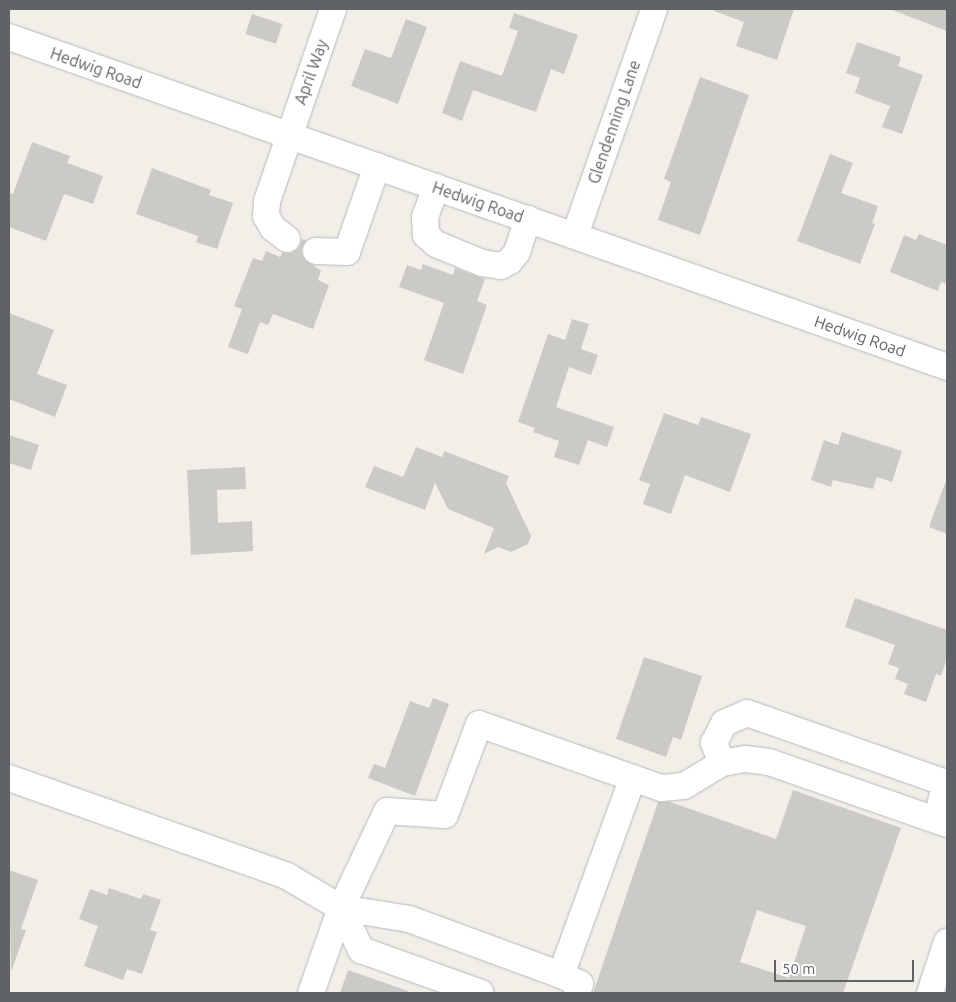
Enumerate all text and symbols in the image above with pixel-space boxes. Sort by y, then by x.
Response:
street label: April Way [290,37,332,107]
street label: Hedwig Road [48,43,144,93]
street label: Glendenning Lane [584,58,644,186]
street label: Hedwig Road [430,177,526,227]
street label: Hedwig Road [812,311,908,361]
scale bar [776,950,916,982]
text: 50 m [782,960,815,977]

